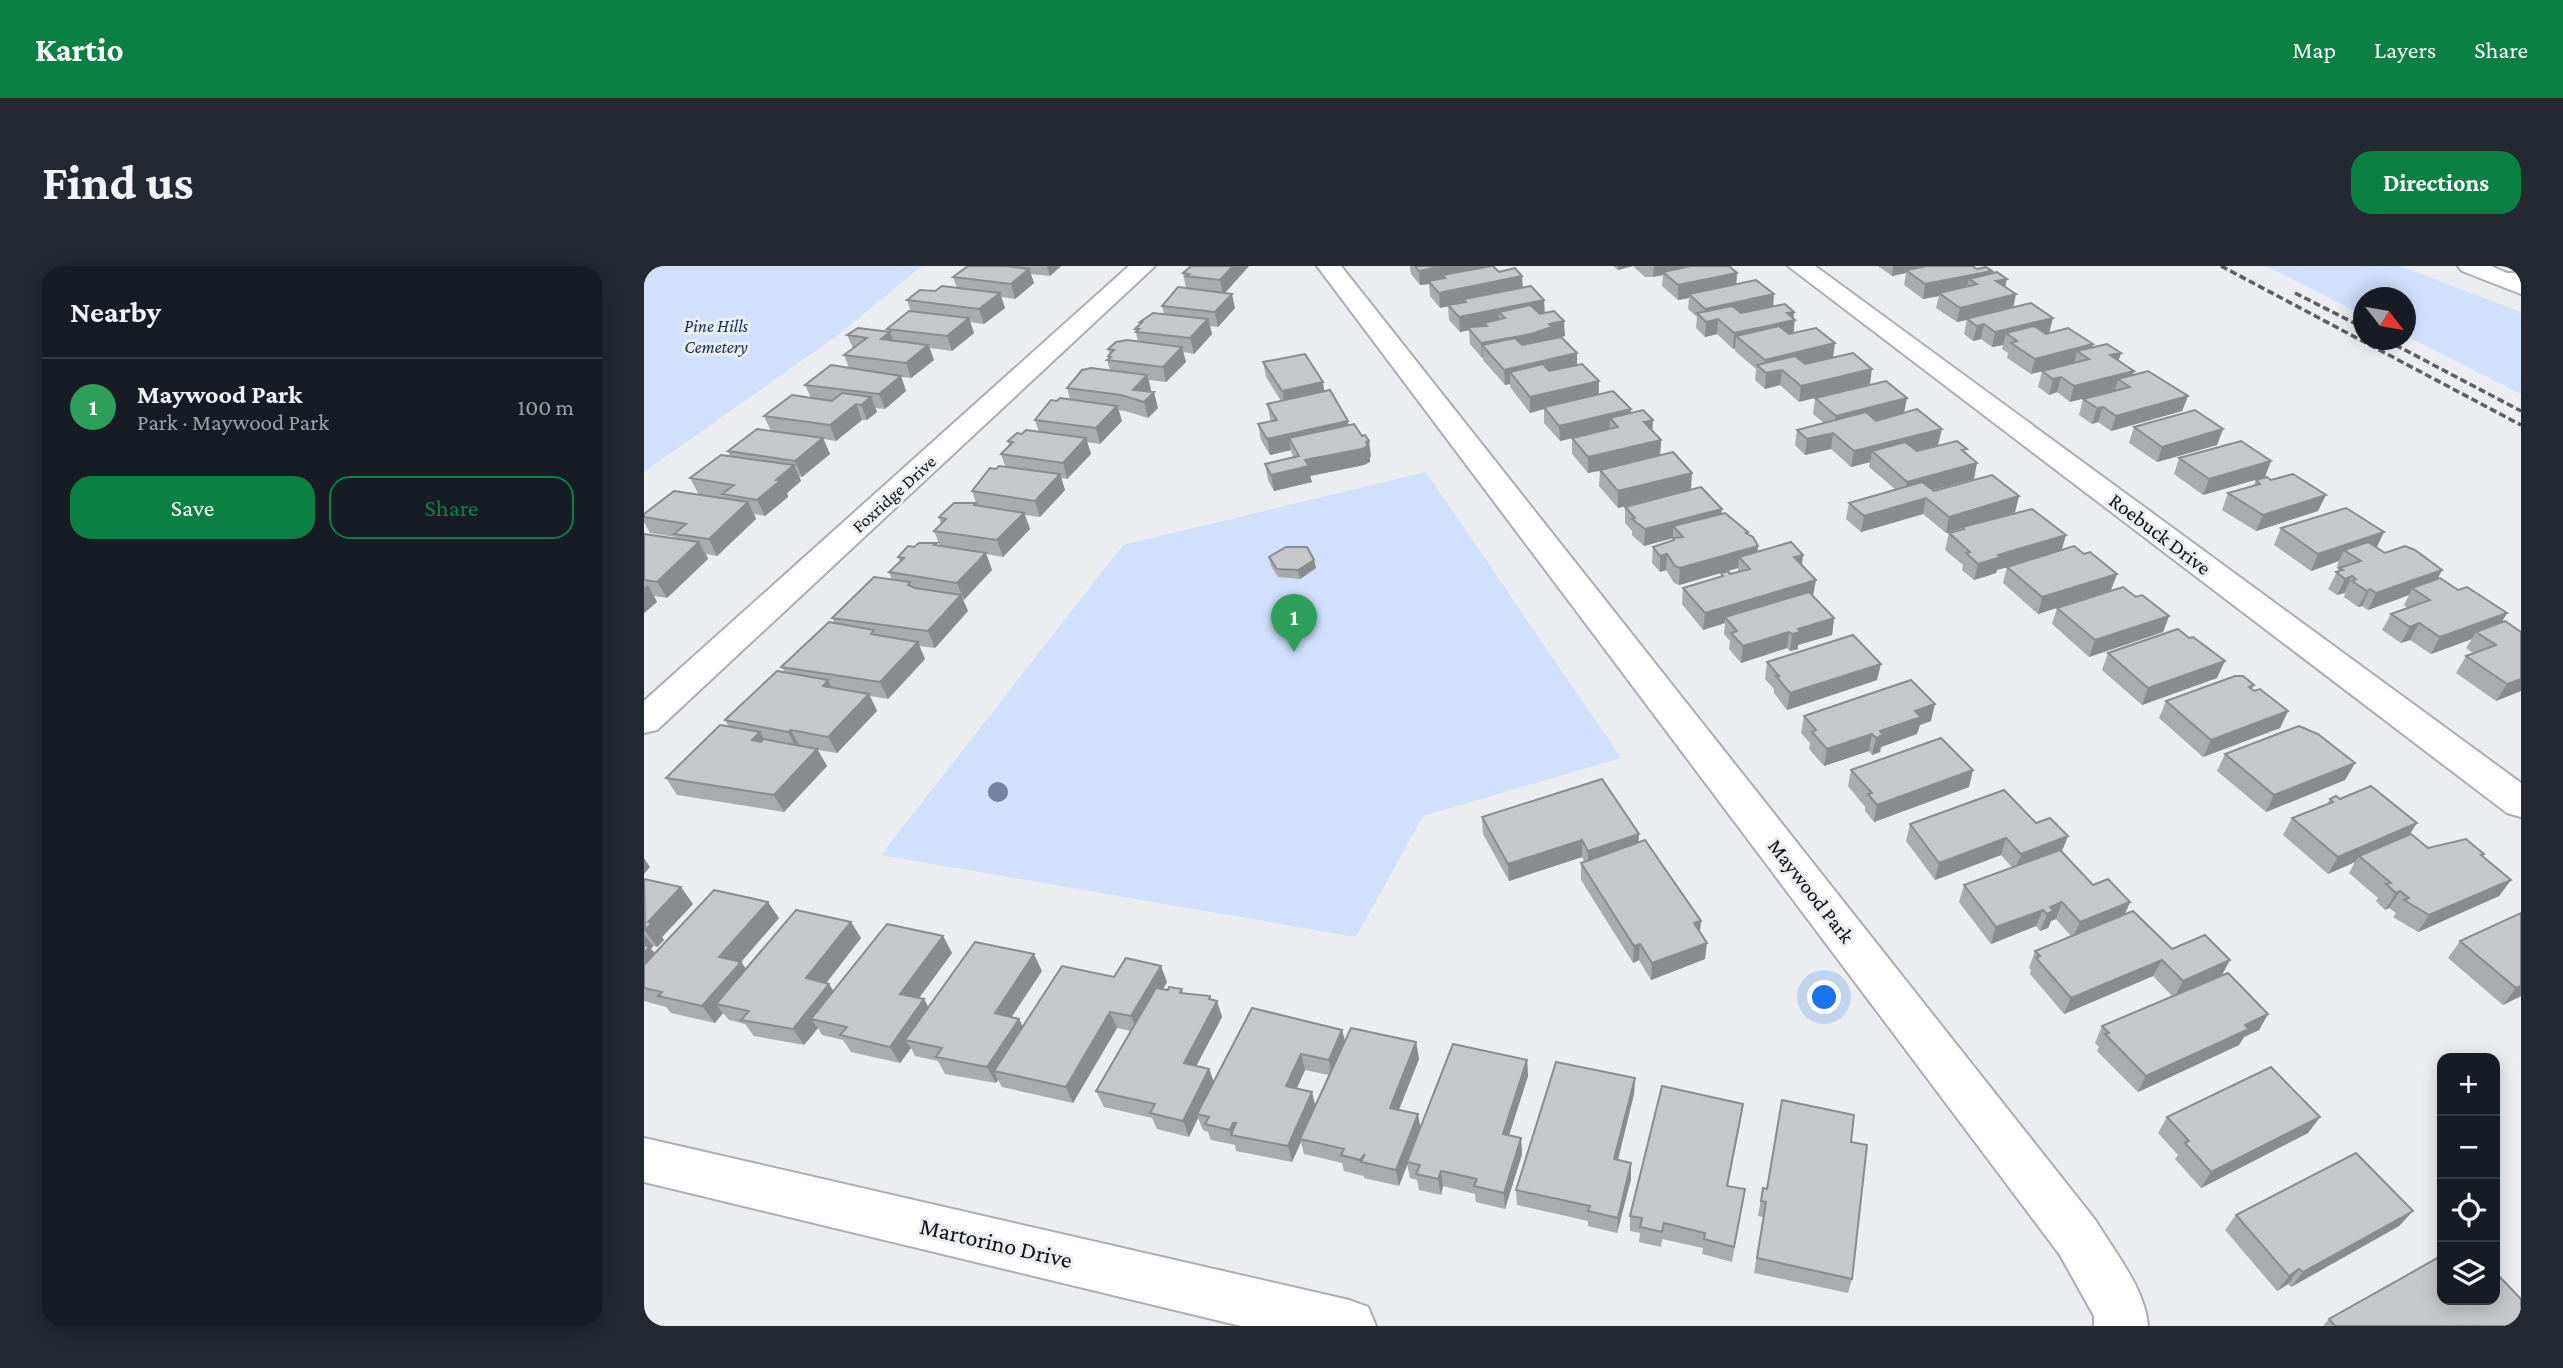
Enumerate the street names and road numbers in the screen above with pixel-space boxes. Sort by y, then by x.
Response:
street label: Foxridge Drive [848,451,940,537]
street label: Roebuck Drive [2104,488,2216,580]
street label: Maywood Park [1763,834,1859,948]
street label: Martorino Drive [917,1212,1075,1273]

